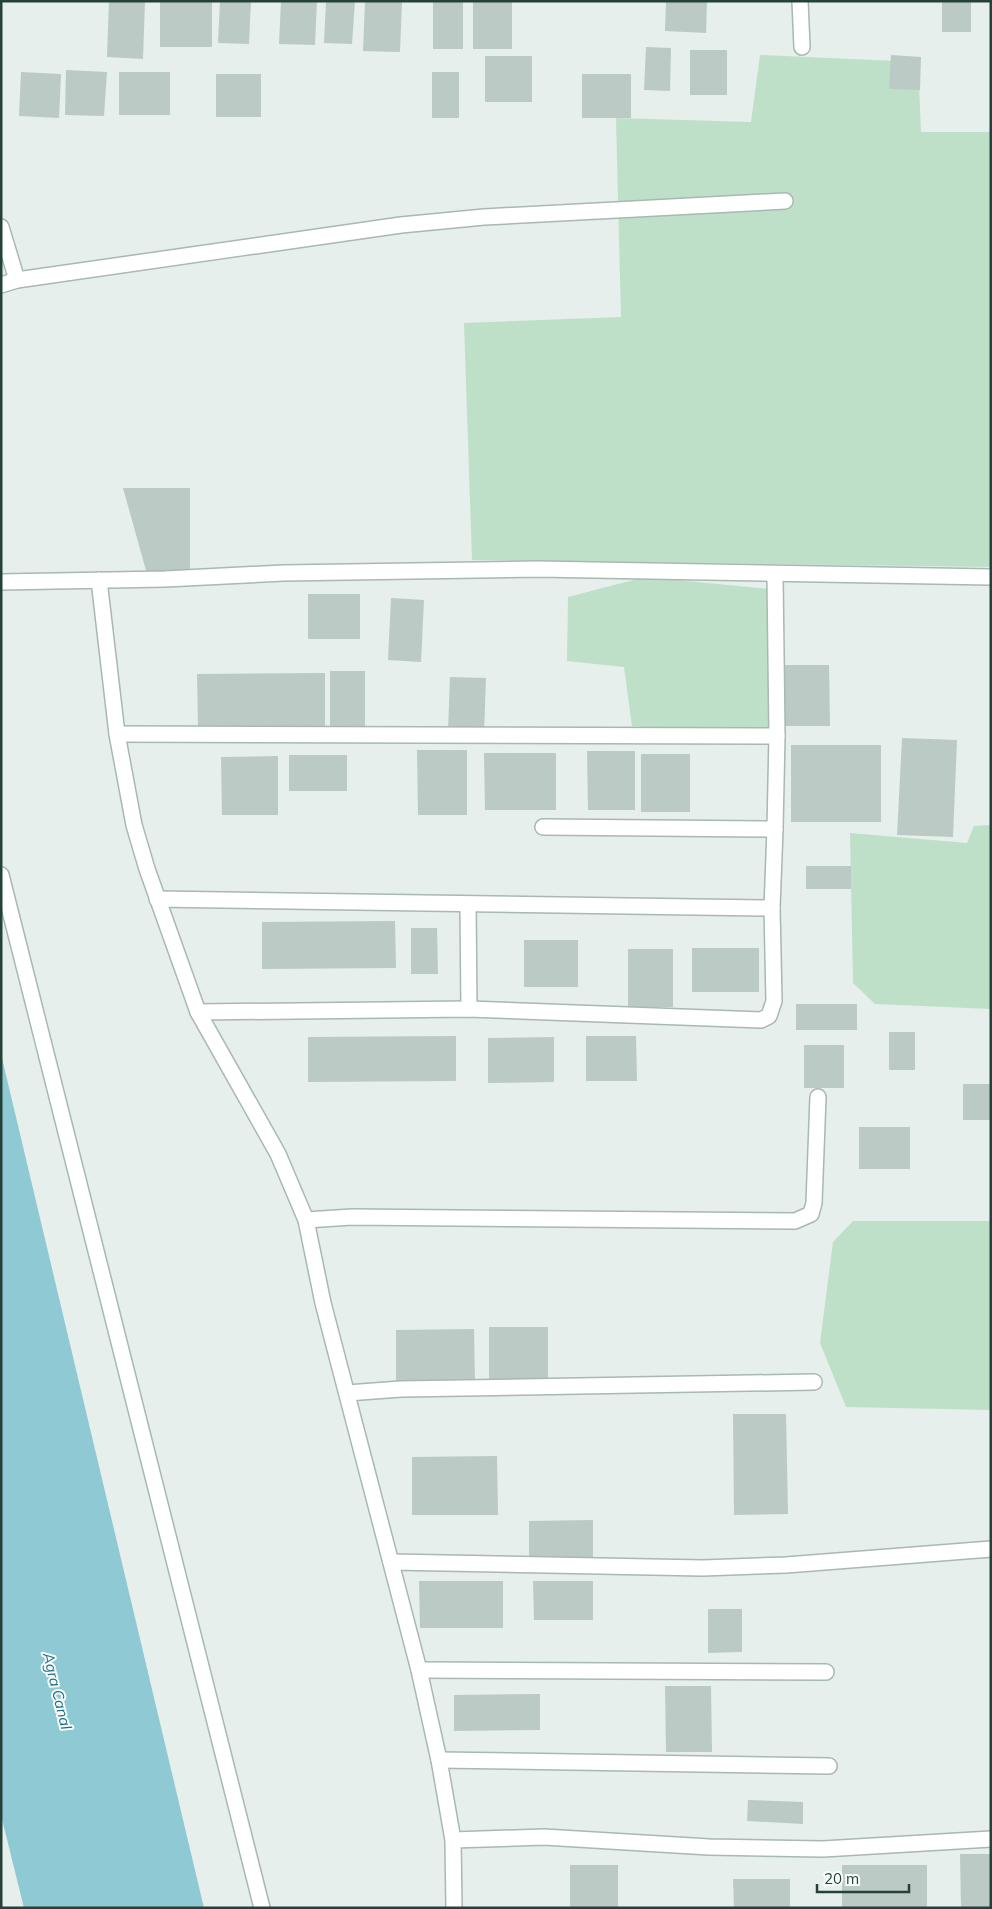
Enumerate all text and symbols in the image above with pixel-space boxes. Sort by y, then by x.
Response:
water label: Agra Canal [39,1649,76,1732]
scale bar [817,1862,910,1894]
text: 20 m [824,1869,859,1888]

